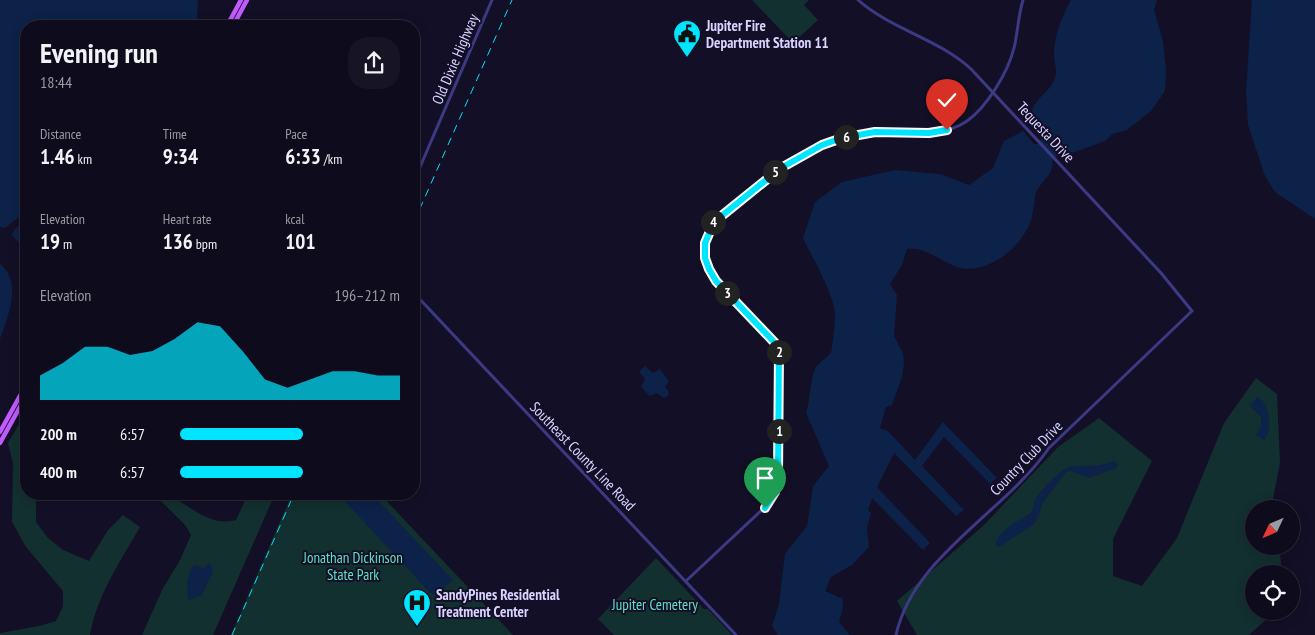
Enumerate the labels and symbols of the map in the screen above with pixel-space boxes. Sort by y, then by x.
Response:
street label: Old Dixie Highway [427,11,483,107]
place label: Jupiter Fire Department Station 11 [705,16,829,52]
public building icon: Jupiter Fire Department Station 11 [672,19,702,58]
pin [926,79,968,130]
street label: Tequesta Drive [1013,98,1079,166]
pin: 6 [834,124,858,150]
pin: 5 [762,160,788,184]
pin: 4 [700,210,726,234]
pin: 3 [714,280,740,306]
pin: 2 [766,340,792,364]
street label: Southeast County Line Road [526,398,640,514]
street label: Country Club Drive [986,417,1066,499]
pin: 1 [766,418,792,444]
pin [744,457,786,508]
north arrow [1245,500,1300,555]
park label: Jonathan Dickinson State Park [302,548,403,584]
place label: SandyPines Residential Treatment Center [436,585,560,621]
hospital icon: SandyPines Residential Treatment Center [402,588,432,627]
park label: Jupiter Cemetery [611,595,698,614]

